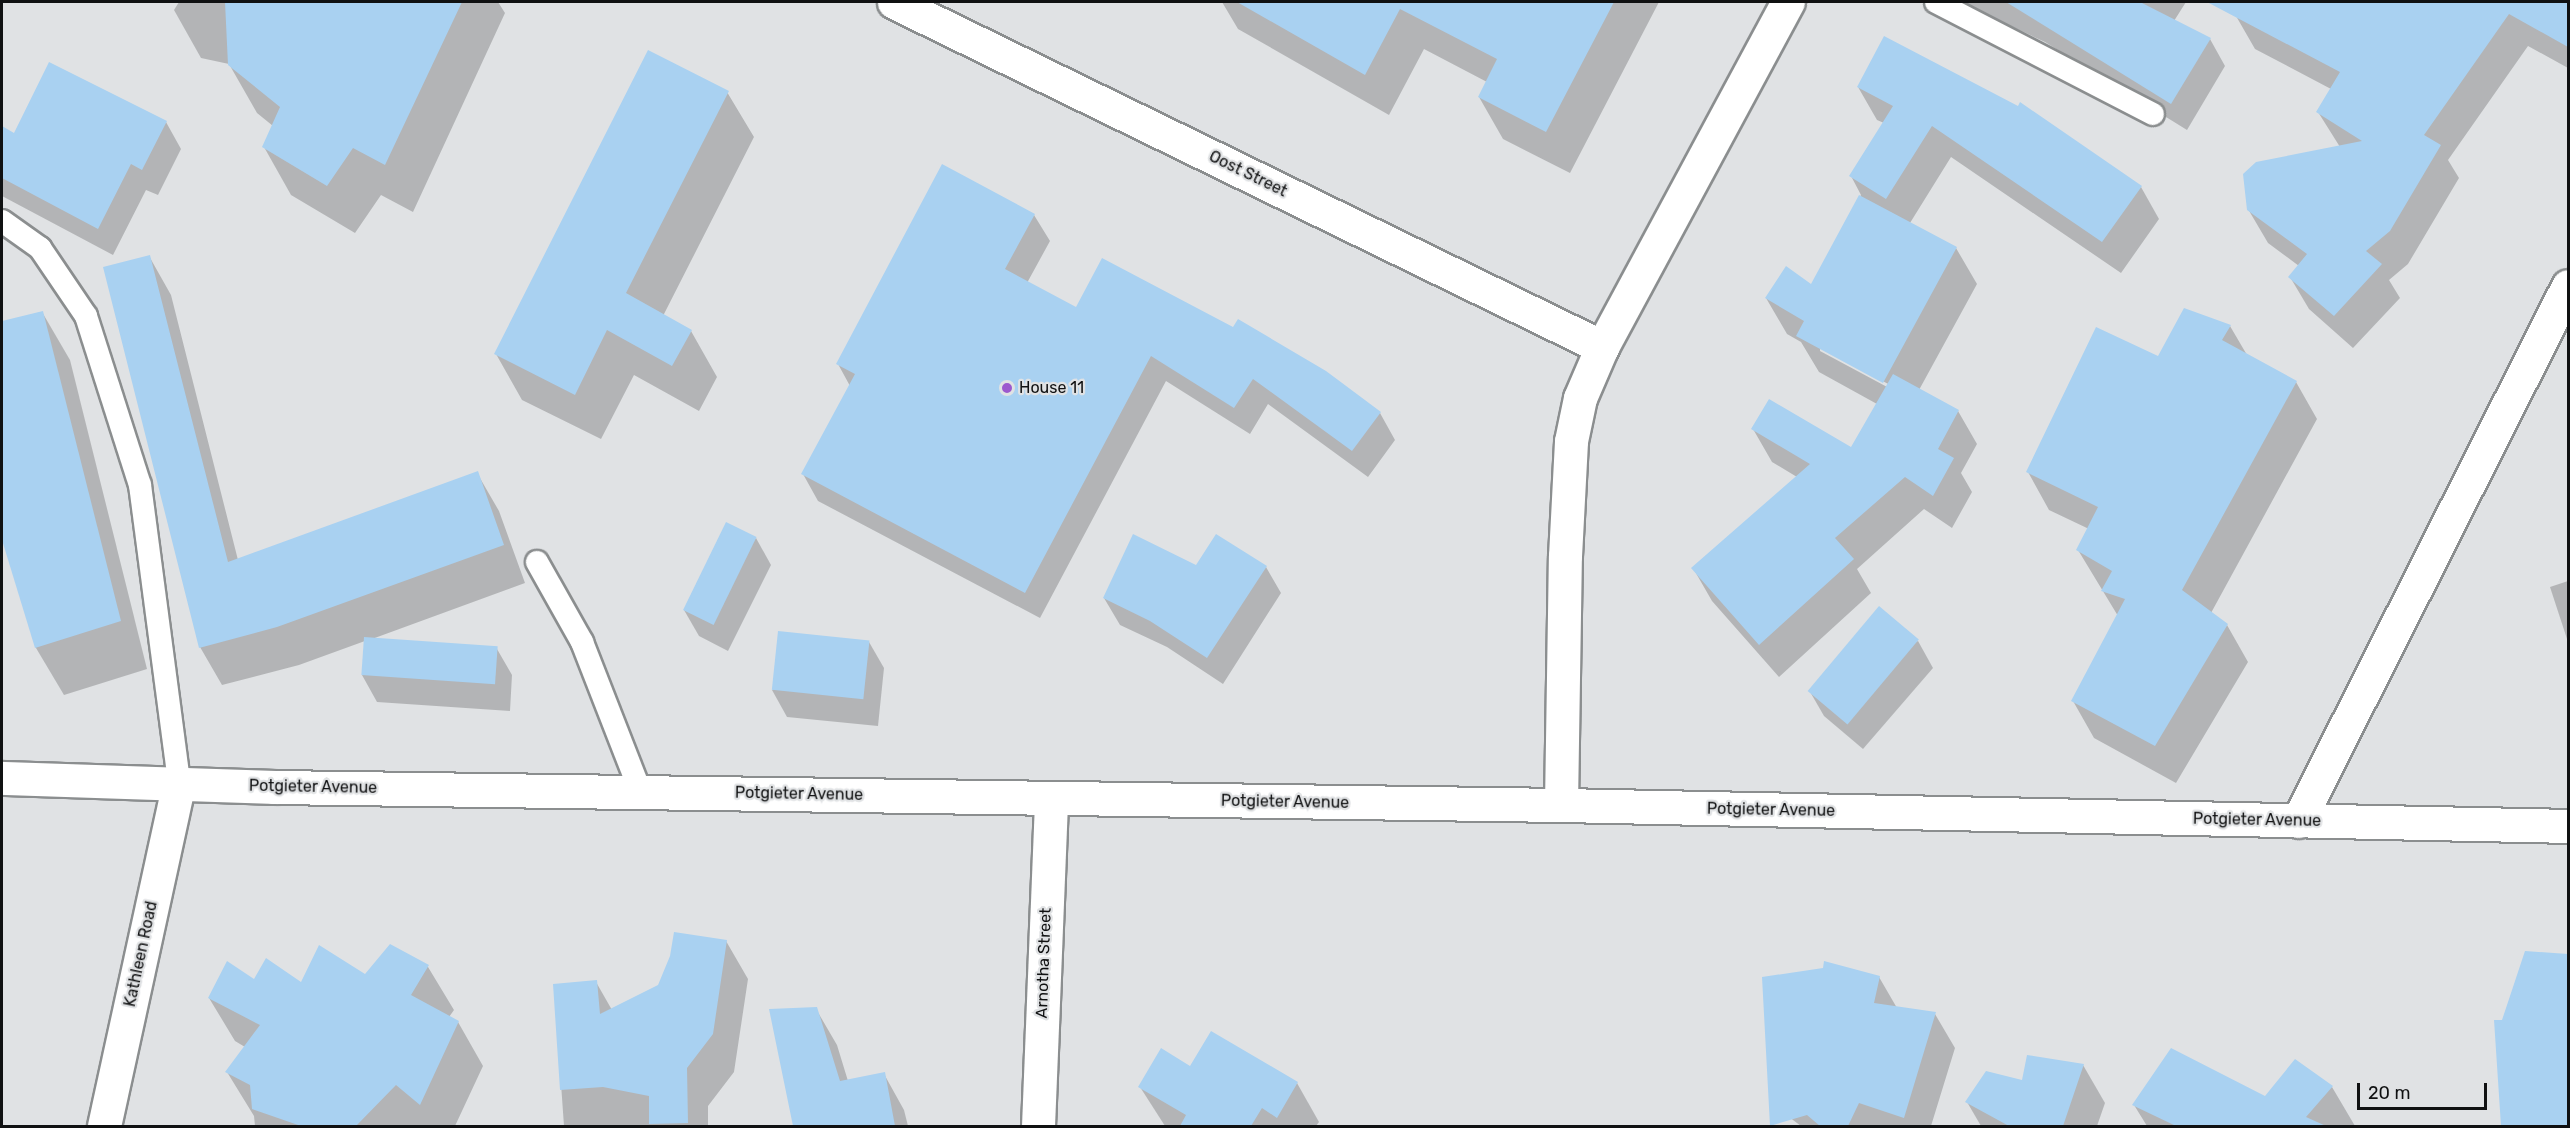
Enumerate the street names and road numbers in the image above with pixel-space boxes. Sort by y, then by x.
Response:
street label: Oost Street [1206,147,1290,201]
street label: Potgieter Avenue [248,776,378,798]
street label: Potgieter Avenue [734,783,864,805]
street label: Potgieter Avenue [1220,791,1350,813]
street label: Potgieter Avenue [1706,799,1836,821]
street label: Potgieter Avenue [2192,809,2322,831]
street label: Kathleen Road [120,899,162,1009]
street label: Arnotha Street [1032,907,1056,1019]

